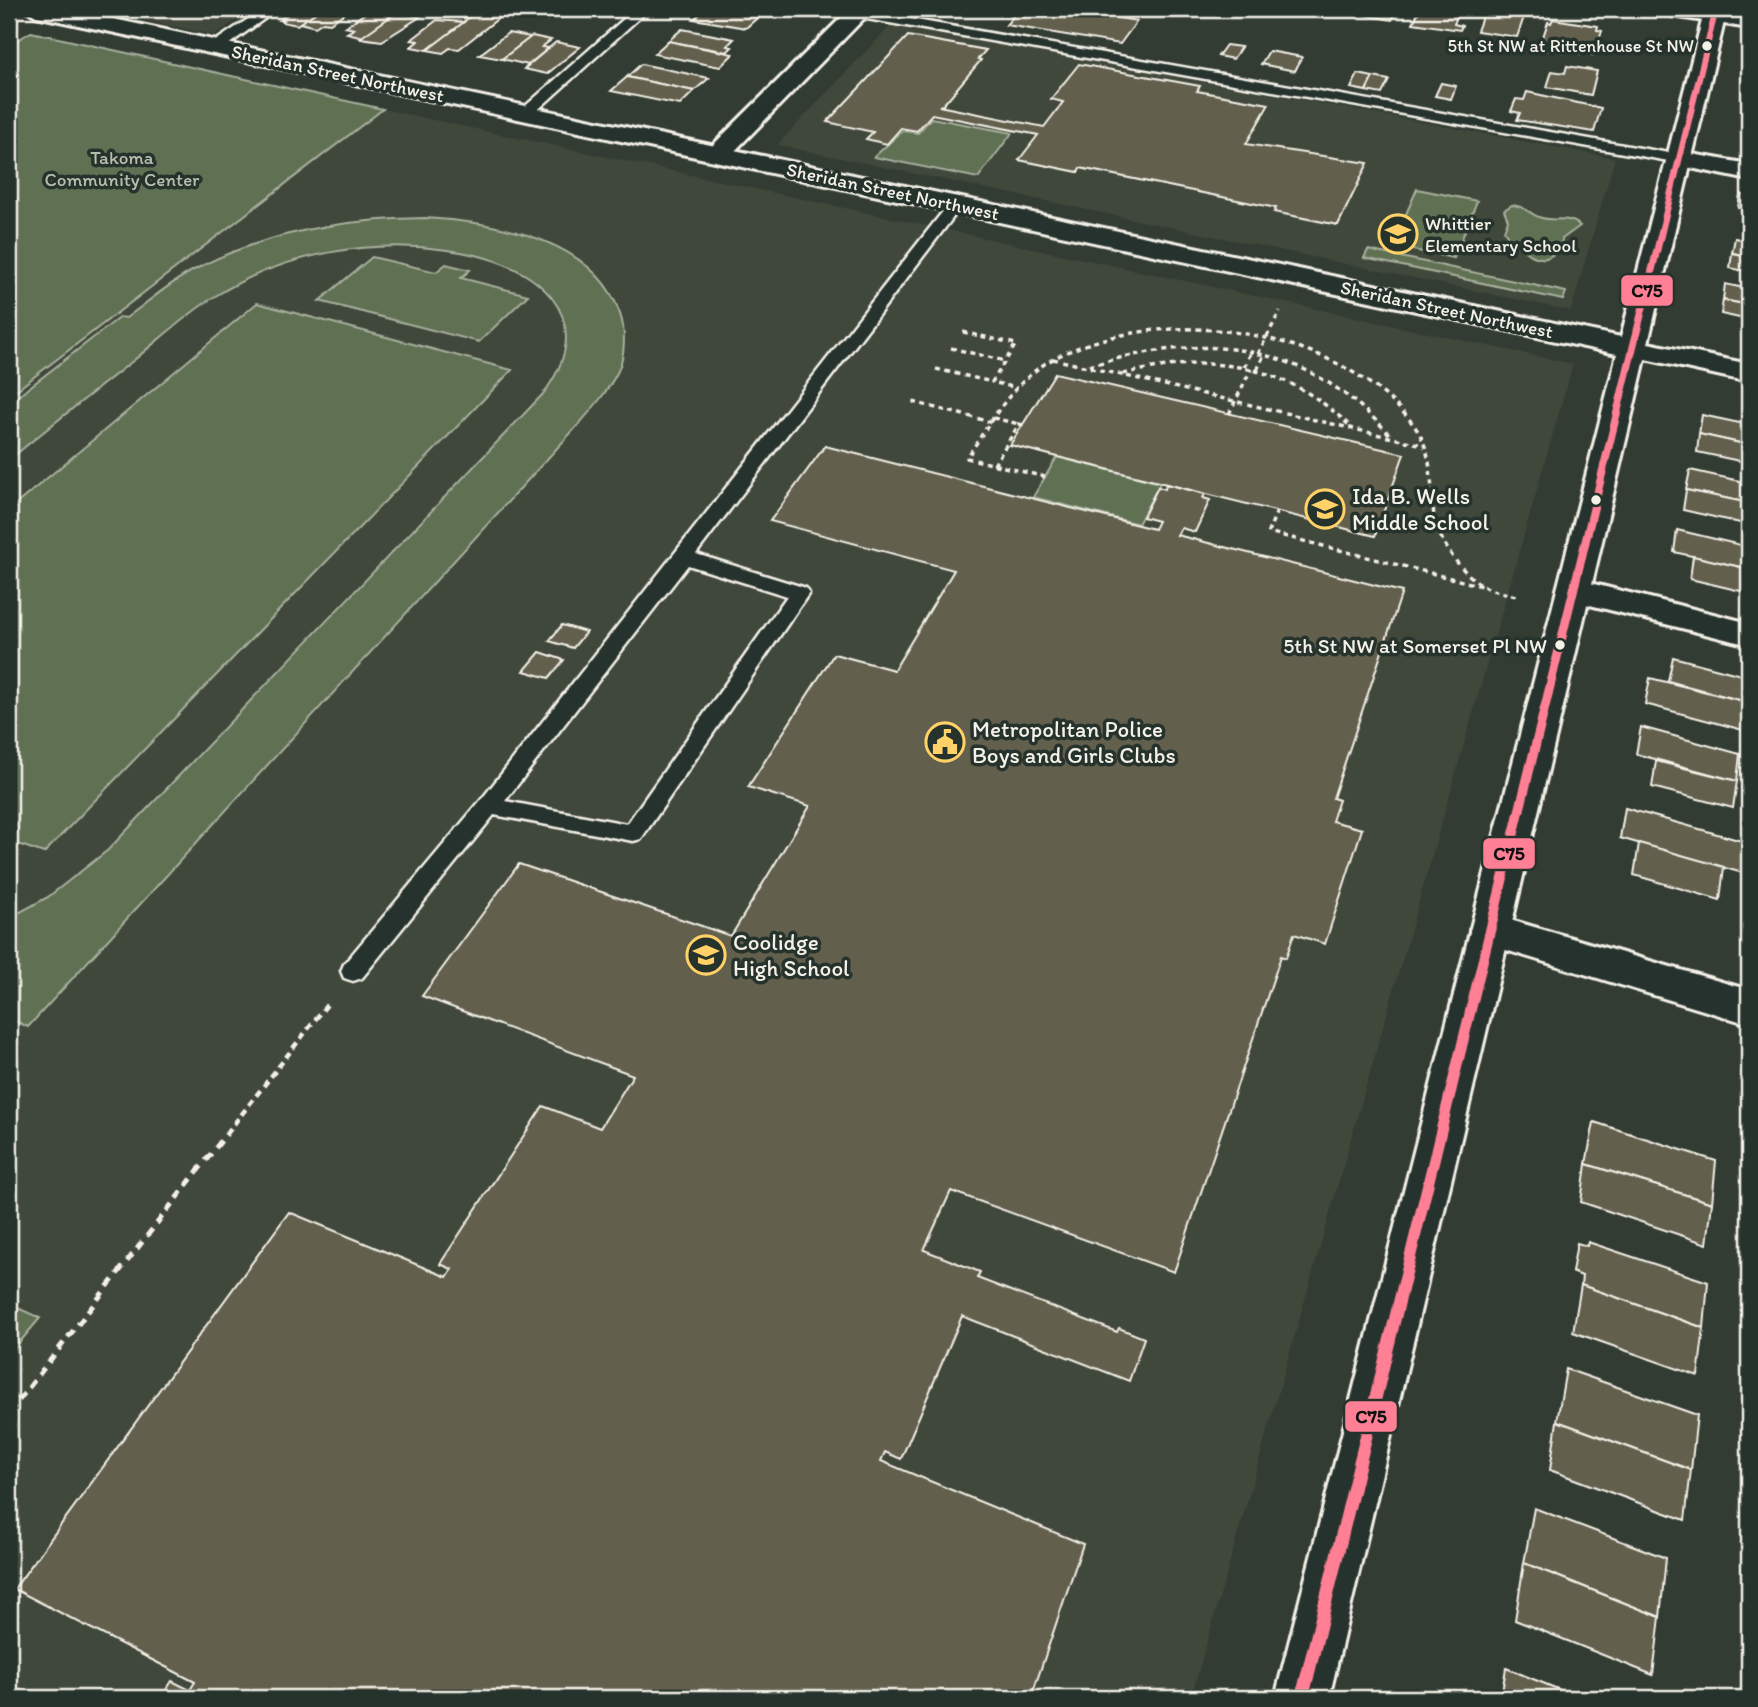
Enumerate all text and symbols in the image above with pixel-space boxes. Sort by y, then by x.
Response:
place label: 5th St NW at Rittenhouse St NW [1448,35,1694,57]
marker: 5th St NW at Rittenhouse St NW [1700,39,1714,53]
street label: Sheridan Street Northwest [230,40,446,107]
park label: Takoma Community Center [45,146,200,191]
street label: Sheridan Street Northwest [785,158,1001,225]
place label: Whittier Elementary School [1425,212,1577,257]
school or university icon: Whittier Elementary School [1377,213,1419,255]
line badge: C75 [1620,274,1674,307]
street label: Sheridan Street Northwest [1339,276,1555,343]
text: C75 [1631,279,1663,302]
place label: Ida B. Wells Middle School [1352,482,1490,536]
school or university icon: Ida B. Wells Middle School [1304,488,1346,530]
unlabelled marker [1589,493,1603,507]
place label: 5th St NW at Somerset Pl NW [1283,633,1547,658]
marker: 5th St NW at Somerset Pl NW [1553,638,1567,652]
place label: Metropolitan Police Boys and Girls Clubs [972,715,1176,769]
public building icon: Metropolitan Police Boys and Girls Clubs [924,721,966,763]
line badge: C75 [1482,837,1536,870]
text: C75 [1493,842,1525,865]
place label: Coolidge High School [733,928,850,982]
school or university icon: Coolidge High School [685,934,727,976]
line badge: C75 [1344,1400,1398,1433]
text: C75 [1355,1405,1387,1428]

